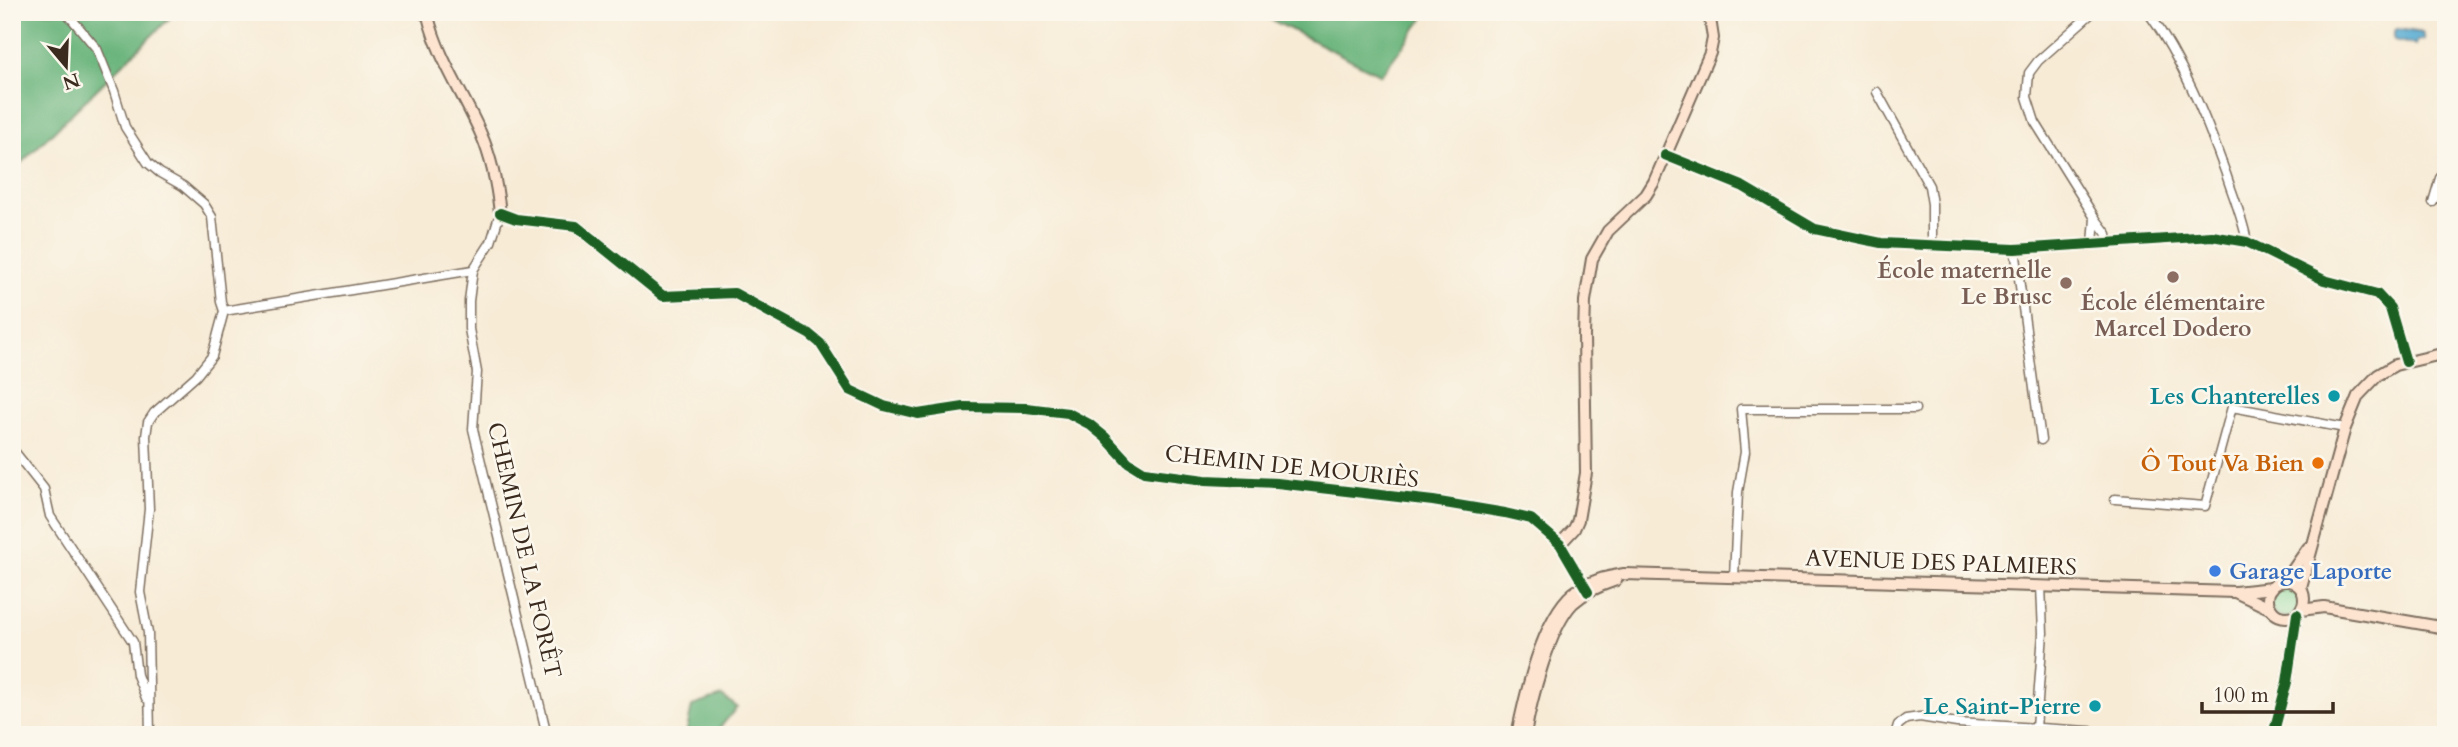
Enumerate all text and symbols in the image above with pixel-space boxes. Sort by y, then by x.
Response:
north arrow [32,32,102,102]
text: N [59,66,83,96]
place label: École maternelle Le Brusc [1877,255,2052,312]
marker: École élémentaire Marcel Dodero [2165,269,2181,285]
marker: École maternelle Le Brusc [2058,275,2074,291]
place label: École élémentaire Marcel Dodero [2080,287,2266,344]
place label: Les Chanterelles [2150,381,2320,412]
marker: Les Chanterelles [2326,388,2342,404]
street label: CHEMIN DE LA FORÊT [480,419,570,681]
street label: CHEMIN DE MOURIÈS [1163,438,1420,495]
place label: Ô Tout Va Bien [2141,447,2304,479]
marker: Ô Tout Va Bien [2310,455,2326,471]
street label: AVENUE DES PALMIERS [1805,542,2077,583]
place label: Garage Laporte [2229,556,2392,587]
marker: Garage Laporte [2207,563,2223,579]
scale bar [2202,670,2334,714]
text: 100 m [2213,681,2269,710]
place label: Le Saint-Pierre [1923,691,2081,722]
marker: Le Saint-Pierre [2087,698,2103,714]

